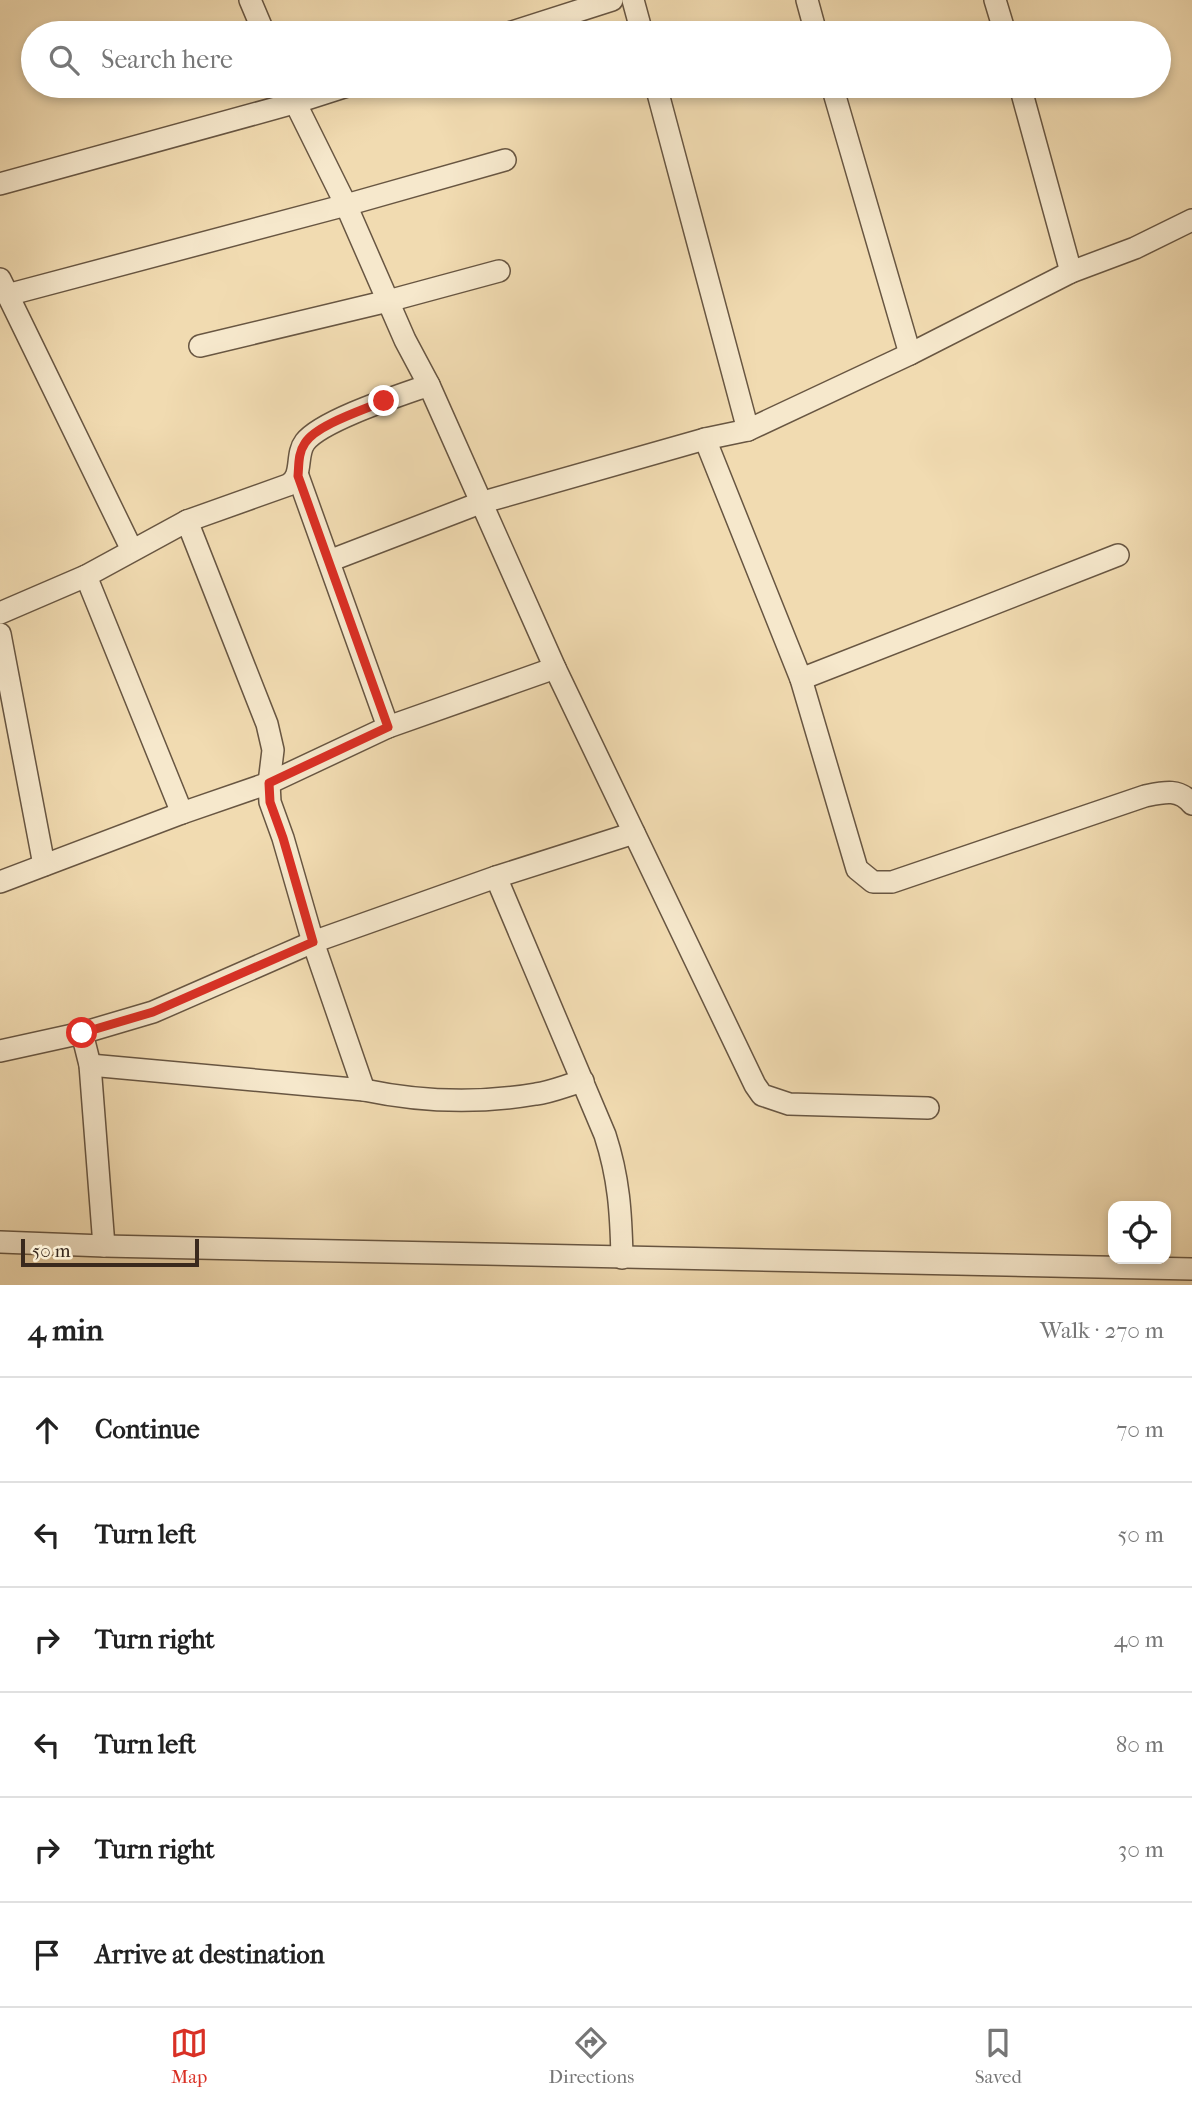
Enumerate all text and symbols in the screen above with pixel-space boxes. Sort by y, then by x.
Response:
search box [21,21,1171,98]
icon: search [45,41,83,79]
text: Search here [101,44,233,75]
route end [368,385,399,416]
route start [66,1017,97,1048]
map controls [1108,1201,1171,1264]
button: locate [1108,1201,1171,1264]
scale bar [21,1236,200,1268]
text: 50 m [32,1240,71,1262]
text: 4 min [28,1313,103,1348]
text: Walk · 270 m [1040,1317,1164,1344]
icon: ahead [28,1411,66,1449]
text: Continue [95,1414,200,1445]
text: 70 m [1116,1416,1164,1443]
icon: left [28,1516,66,1554]
text: Turn left [95,1519,196,1550]
text: 50 m [1117,1521,1164,1548]
icon: right [28,1621,66,1659]
text: Turn right [95,1624,215,1655]
text: 40 m [1114,1626,1164,1653]
icon: left [28,1726,66,1764]
text: Turn left [95,1729,196,1760]
text: 80 m [1116,1731,1164,1758]
icon: right [28,1831,66,1869]
text: Turn right [95,1834,215,1865]
text: 30 m [1118,1836,1164,1863]
icon: arrive [28,1936,66,1974]
text: Arrive at destination [95,1939,325,1970]
tab: Map [170,2024,208,2088]
tab: Directions [549,2024,634,2088]
tab: Saved [975,2024,1022,2088]

